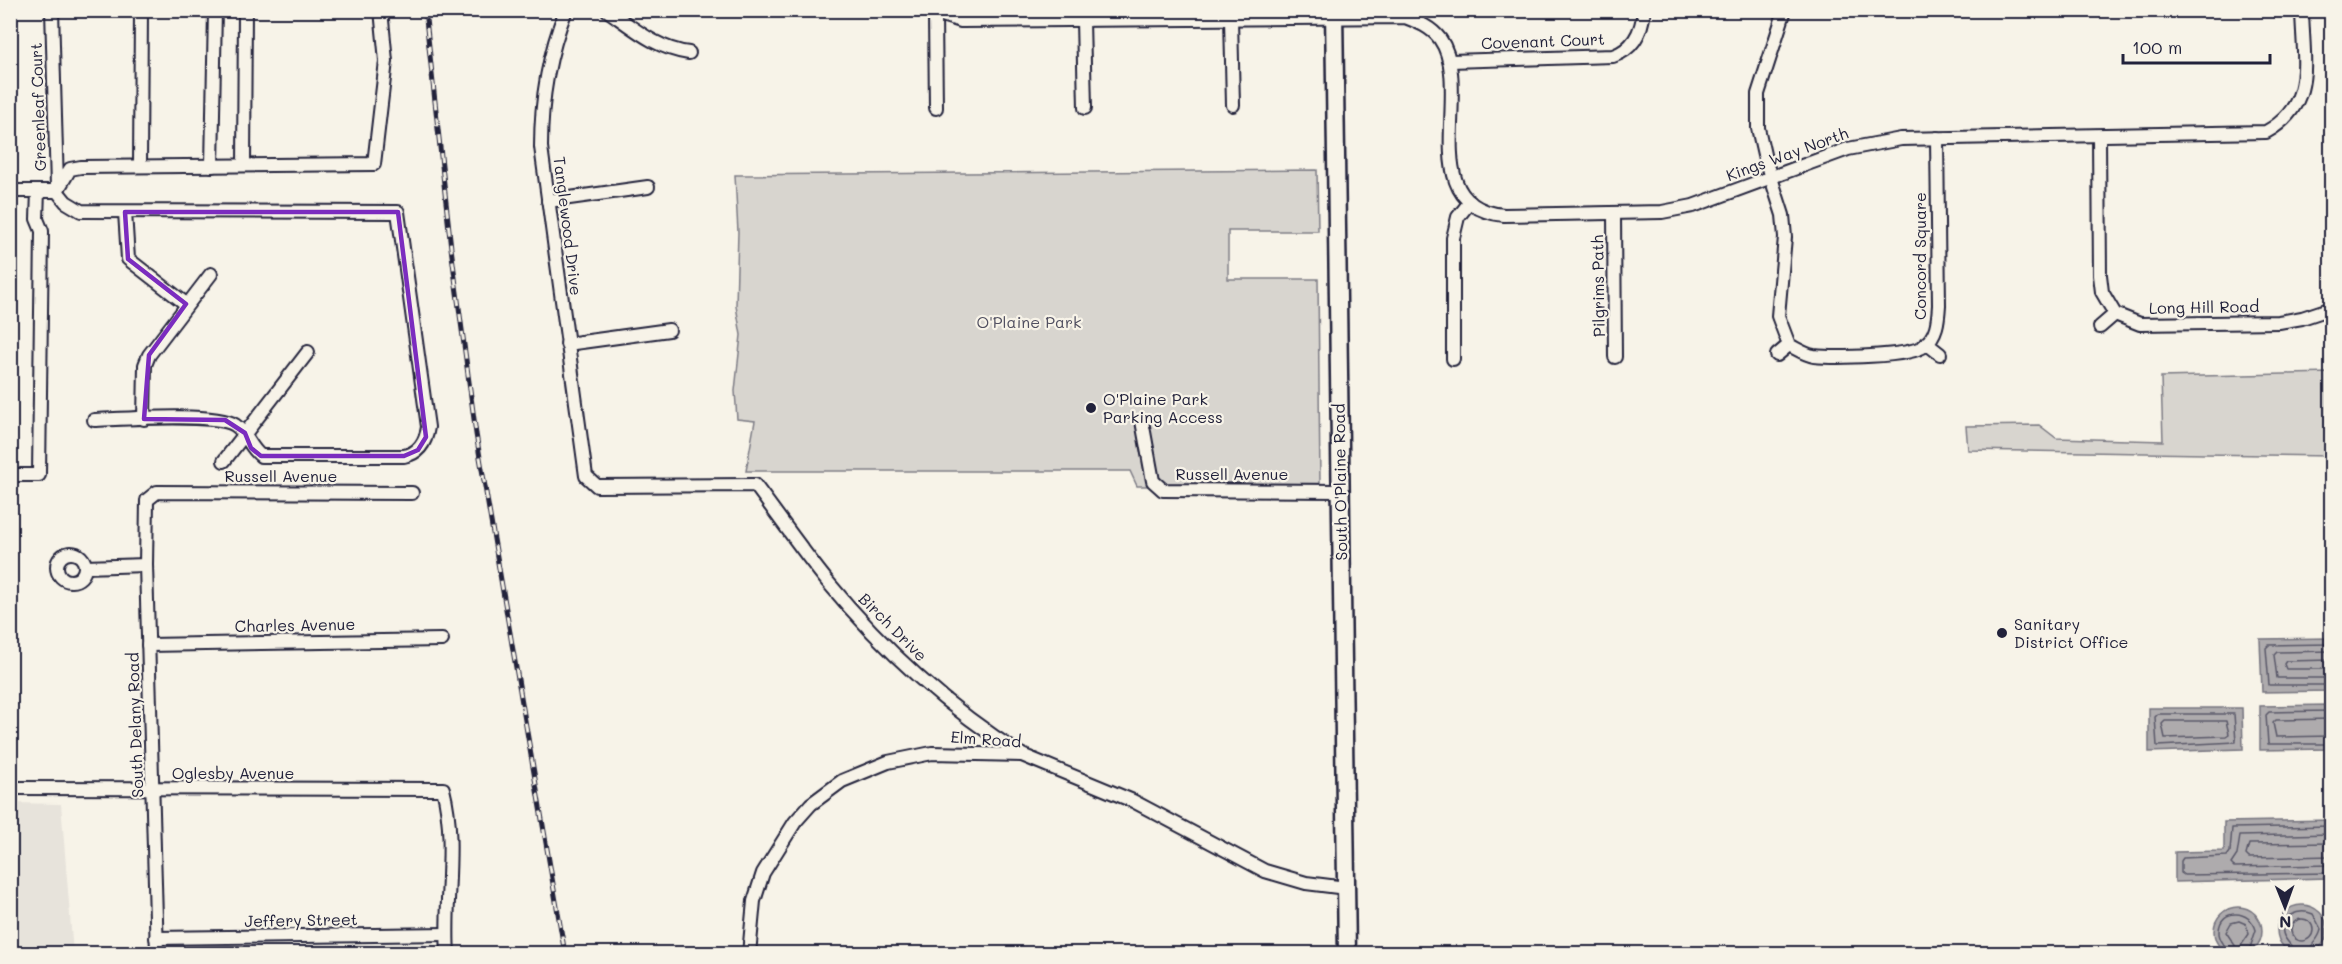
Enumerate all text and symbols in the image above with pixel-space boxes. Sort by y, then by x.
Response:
scale bar [2123,27,2270,65]
street label: Covenant Court [1481,28,1605,53]
text: 100 m [2132,35,2182,59]
street label: Greenleaf Court [25,42,50,172]
street label: Kings Way North [1723,122,1851,185]
street label: Tanglewood Drive [550,155,587,297]
street label: Concord Square [1909,192,1930,320]
street label: Pilgrims Path [1586,235,1609,337]
street label: Long Hill Road [2149,295,2259,318]
park label: O'Plaine Park [976,311,1082,332]
place label: O'Plaine Park Parking Access [1103,388,1223,427]
marker: O'Plaine Park Parking Access [1084,401,1098,415]
street label: South O'Plaine Road [1328,403,1351,561]
street label: Russell Avenue [1176,463,1288,484]
street label: Russell Avenue [225,465,337,486]
street label: Birch Drive [855,588,932,665]
street label: Charles Avenue [235,613,355,636]
place label: Sanitary District Office [2014,613,2129,652]
marker: Sanitary District Office [1995,626,2009,640]
street label: South Delany Road [121,652,148,798]
street label: Elm Road [950,726,1022,751]
street label: Oglesby Avenue [172,762,294,783]
north arrow [2255,877,2315,937]
street label: Jeffery Street [244,908,358,931]
text: N [2279,912,2292,933]

